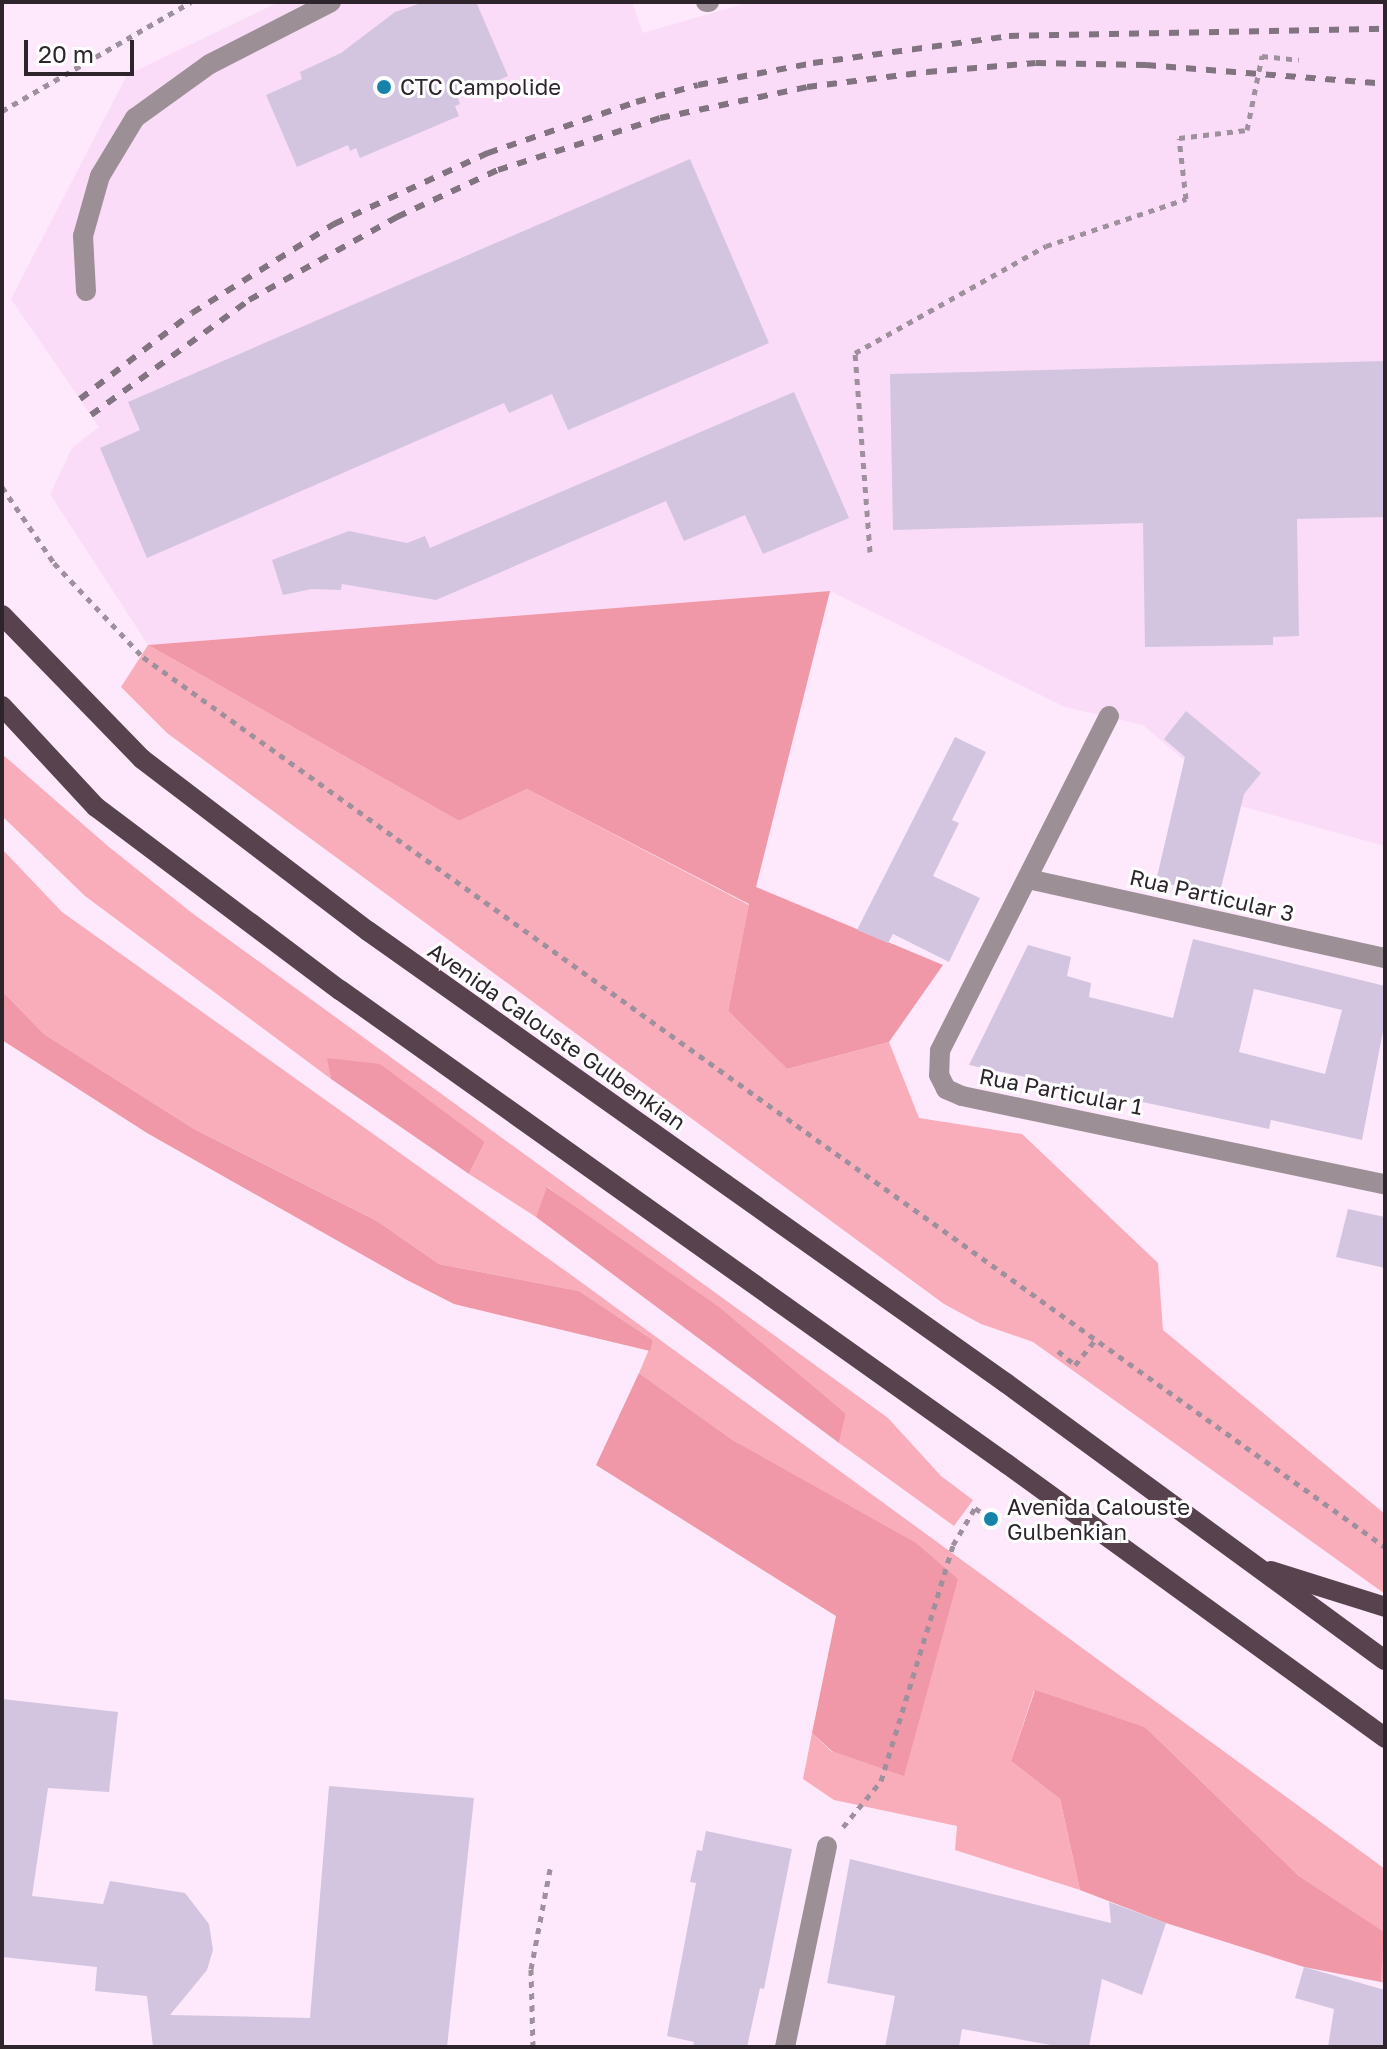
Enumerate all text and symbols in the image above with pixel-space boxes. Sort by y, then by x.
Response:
scale bar [28,24,138,74]
text: 20 m [38,39,94,68]
place label: CTC Campolide [400,74,561,100]
marker: CTC Campolide [375,78,393,96]
street label: Rua Particular 3 [1127,863,1297,927]
street label: Avenida Calouste Gulbenkian [423,937,691,1135]
street label: Rua Particular 1 [977,1062,1145,1120]
place label: Avenida Calouste Gulbenkian [1007,1493,1190,1544]
marker: Avenida Calouste Gulbenkian [982,1510,1000,1528]

